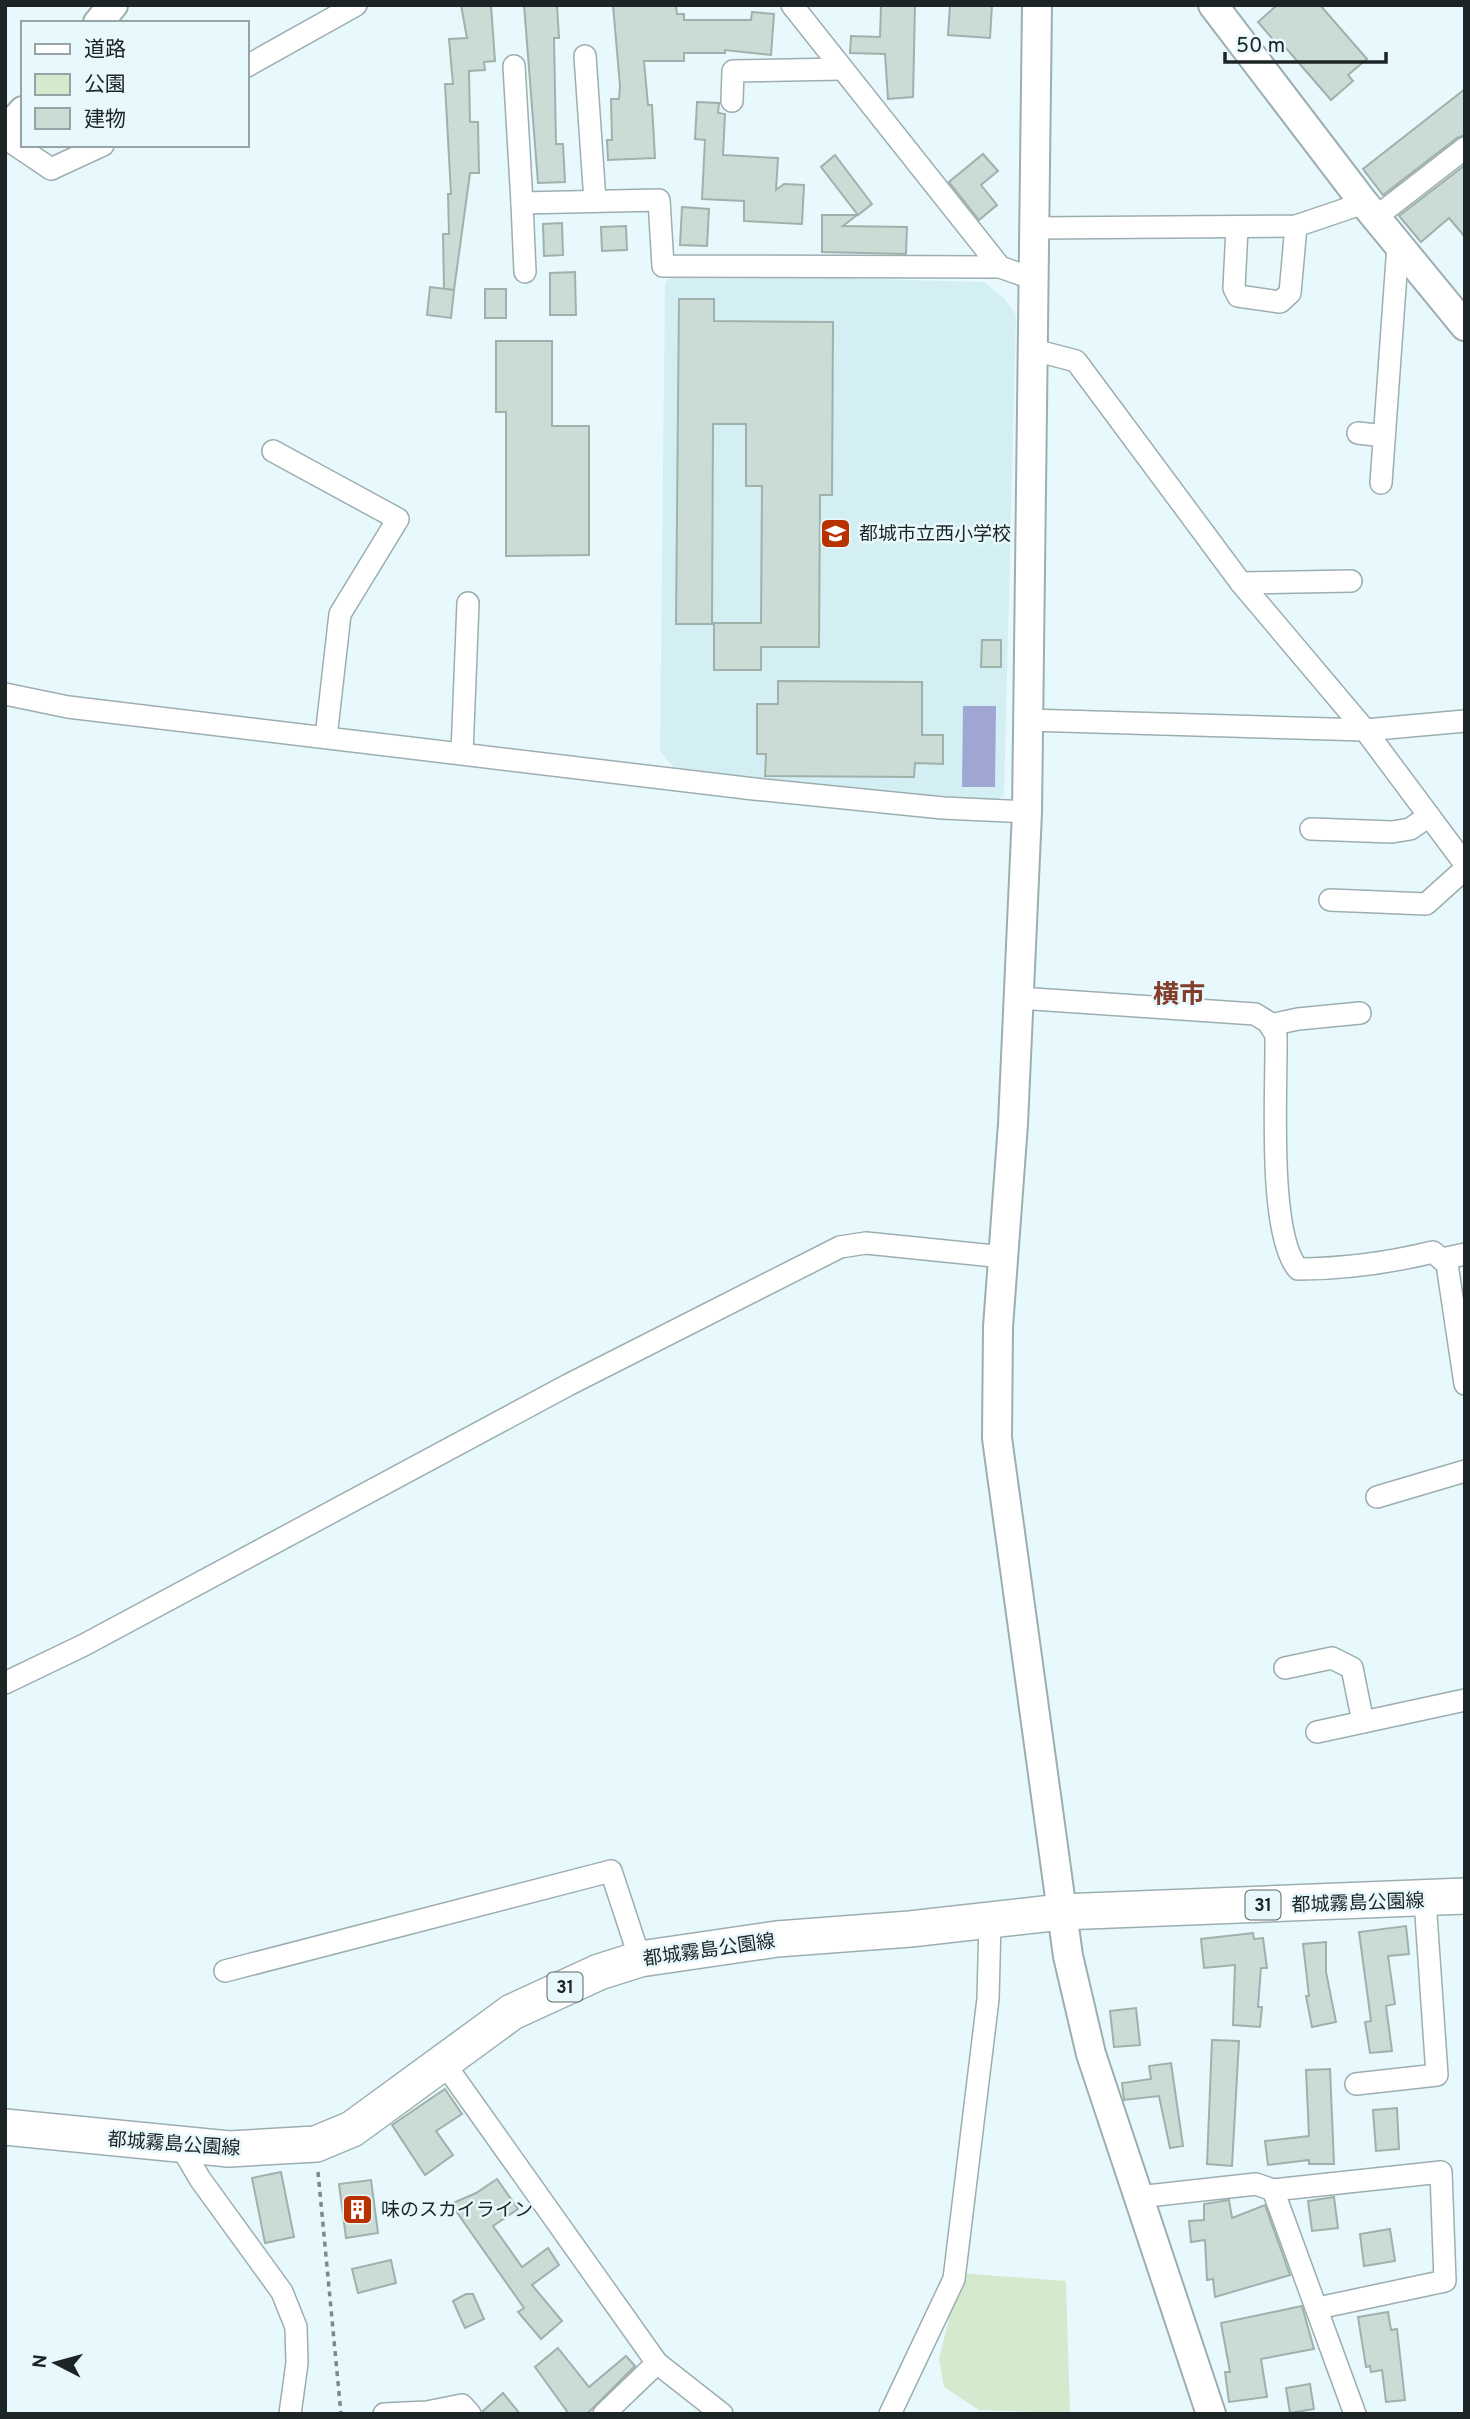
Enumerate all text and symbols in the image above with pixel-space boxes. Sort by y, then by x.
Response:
legend [21,21,248,147]
scale bar [1225,21,1386,65]
text: 50 m [1236,33,1285,60]
text: 道路 [84,37,126,64]
text: 公園 [84,72,126,99]
text: 建物 [84,107,126,134]
school or university icon: 都城市立西小学校 [819,516,853,550]
place label: 都城市立西小学校 [859,523,1011,547]
district label: 横市 [1153,980,1205,1013]
street label: 都城霧島公園線 [1291,1890,1425,1918]
road number: 31 [1246,1891,1280,1920]
street label: 都城霧島公園線 [642,1930,777,1972]
road number: 31 [548,1972,582,2001]
street label: 都城霧島公園線 [107,2128,241,2162]
building icon: 味のスカイライン [341,2192,375,2226]
place label: 味のスカイライン [381,2199,533,2223]
north arrow [21,2328,91,2398]
text: N [28,2353,54,2369]

